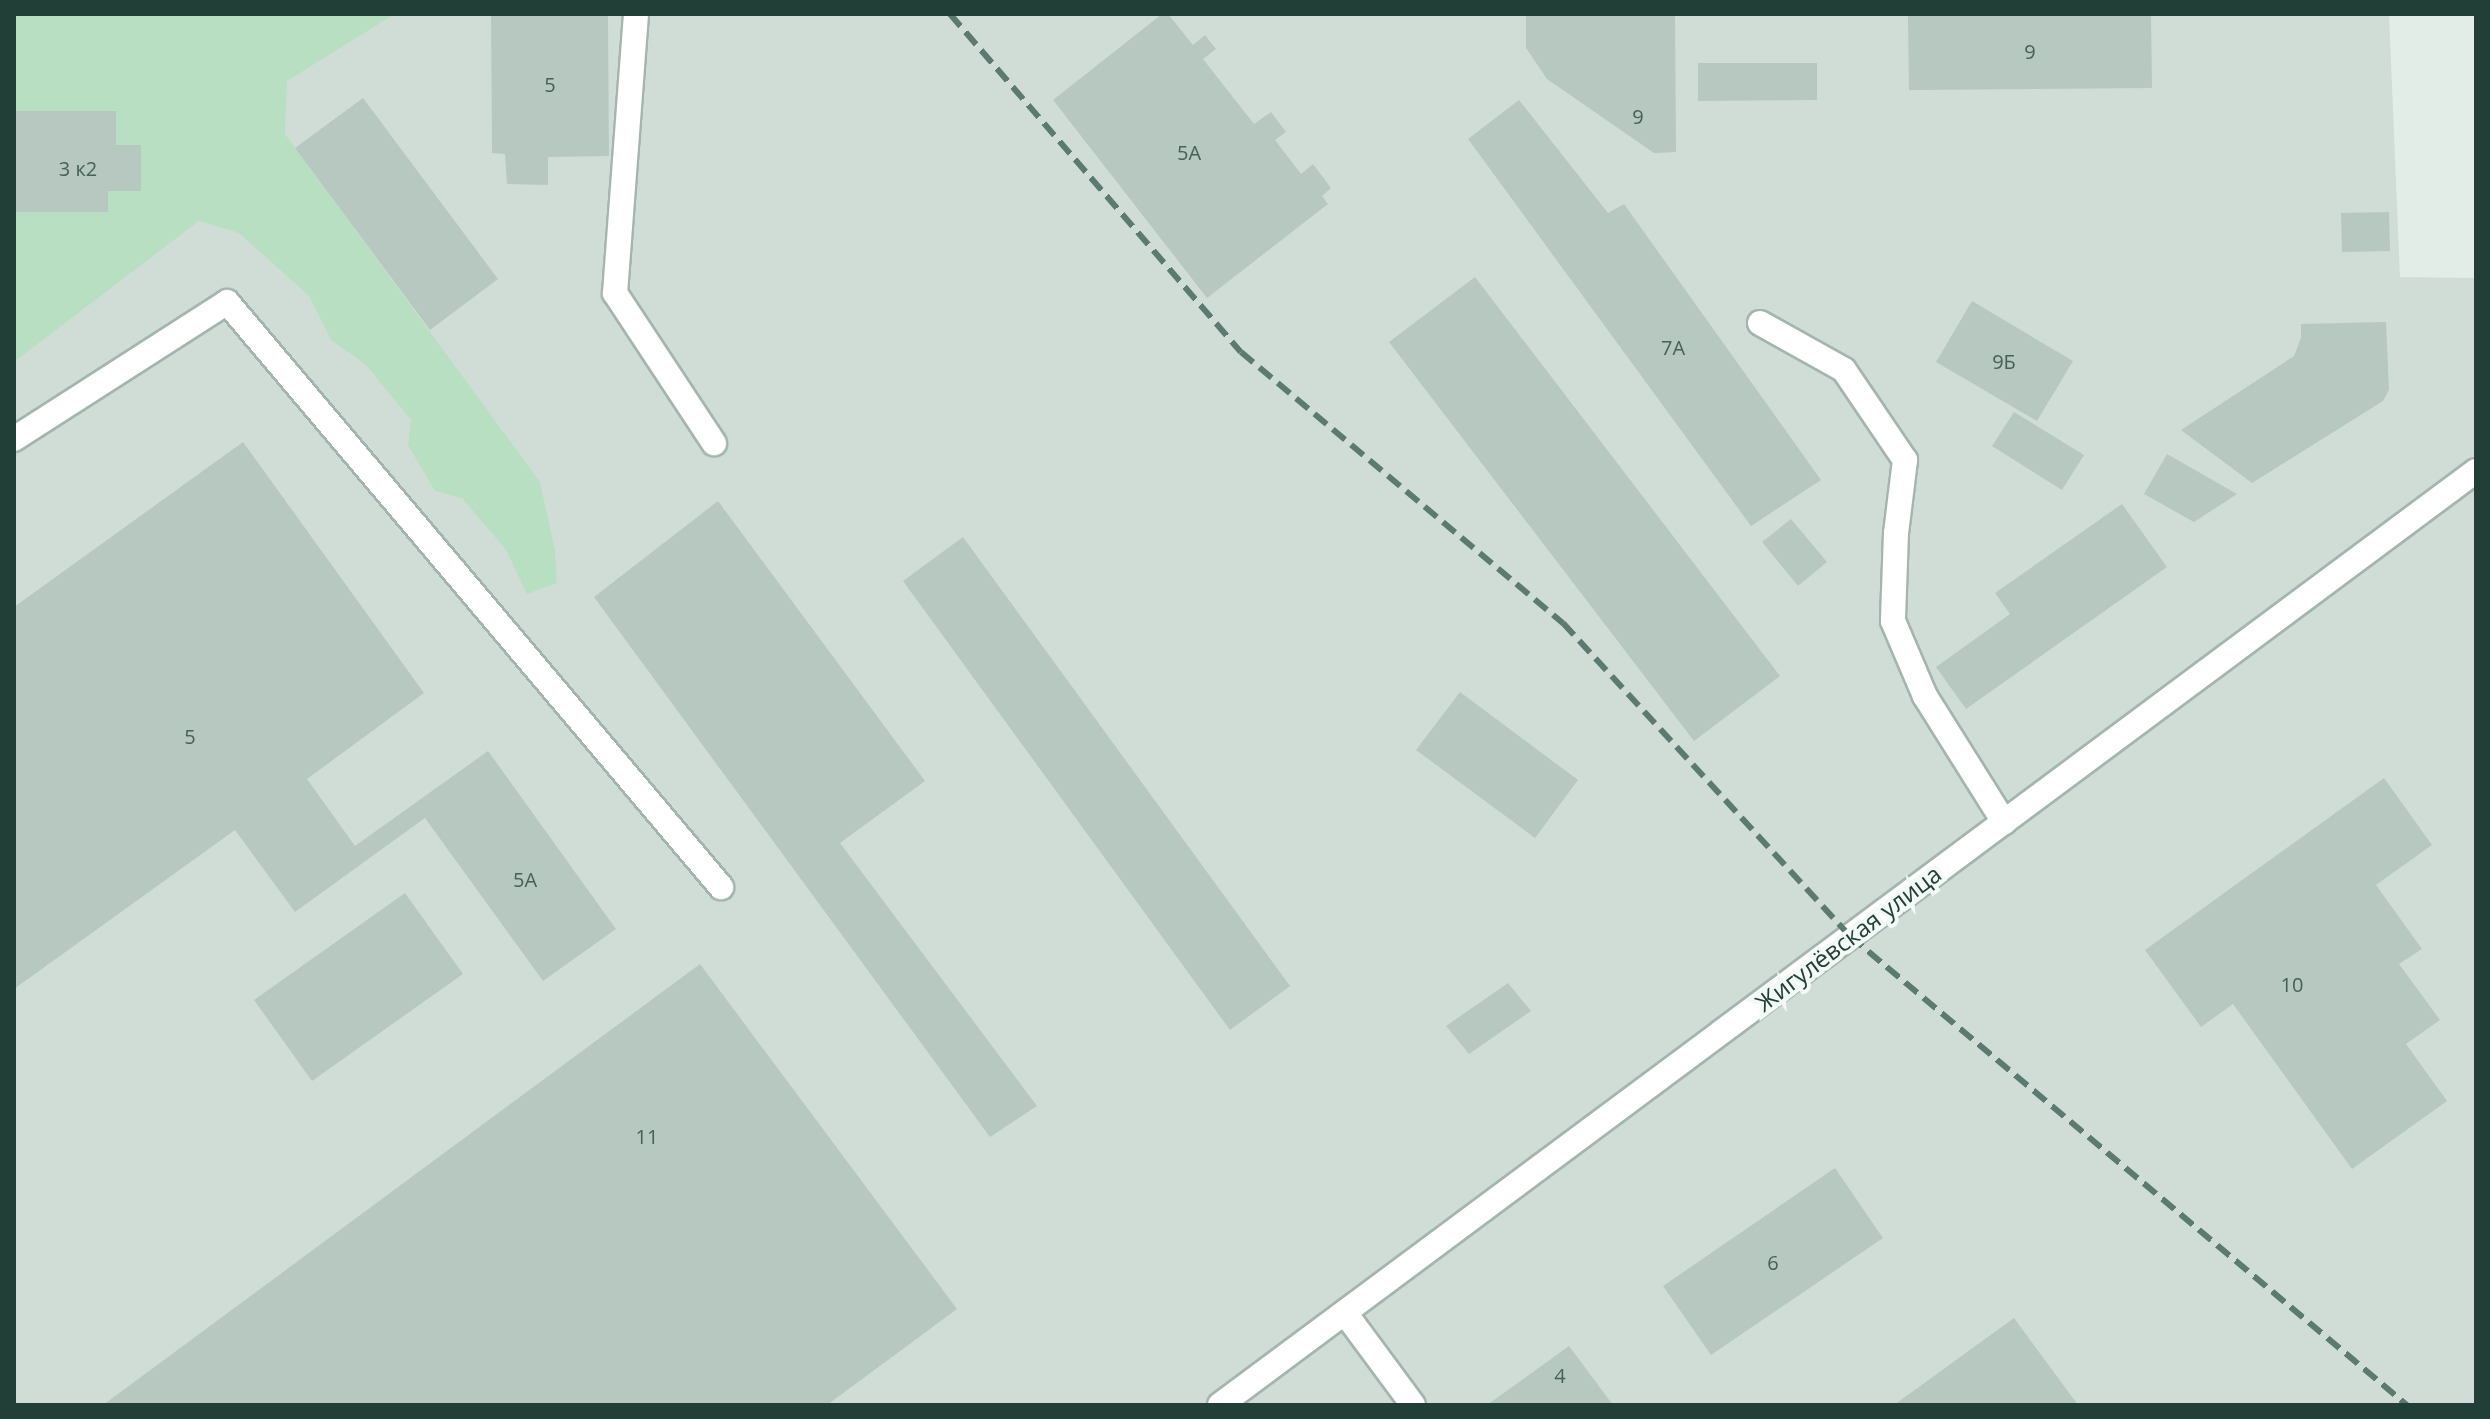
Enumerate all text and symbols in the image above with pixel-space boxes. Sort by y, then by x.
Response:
house number: 9 [2024,39,2036,63]
house number: 5 [544,72,556,96]
house number: 9 [1632,104,1644,128]
house number: 5А [1177,140,1201,164]
house number: 3 к2 [59,156,97,180]
house number: 7А [1661,335,1685,359]
house number: 9Б [1992,349,2016,373]
house number: 5 [184,724,196,748]
street label: Жигулёвская улица [1750,859,1946,1017]
house number: 5А [513,867,537,891]
house number: 10 [2281,972,2303,996]
house number: 11 [636,1124,658,1148]
house number: 6 [1767,1250,1779,1274]
house number: 4 [1554,1363,1566,1387]

